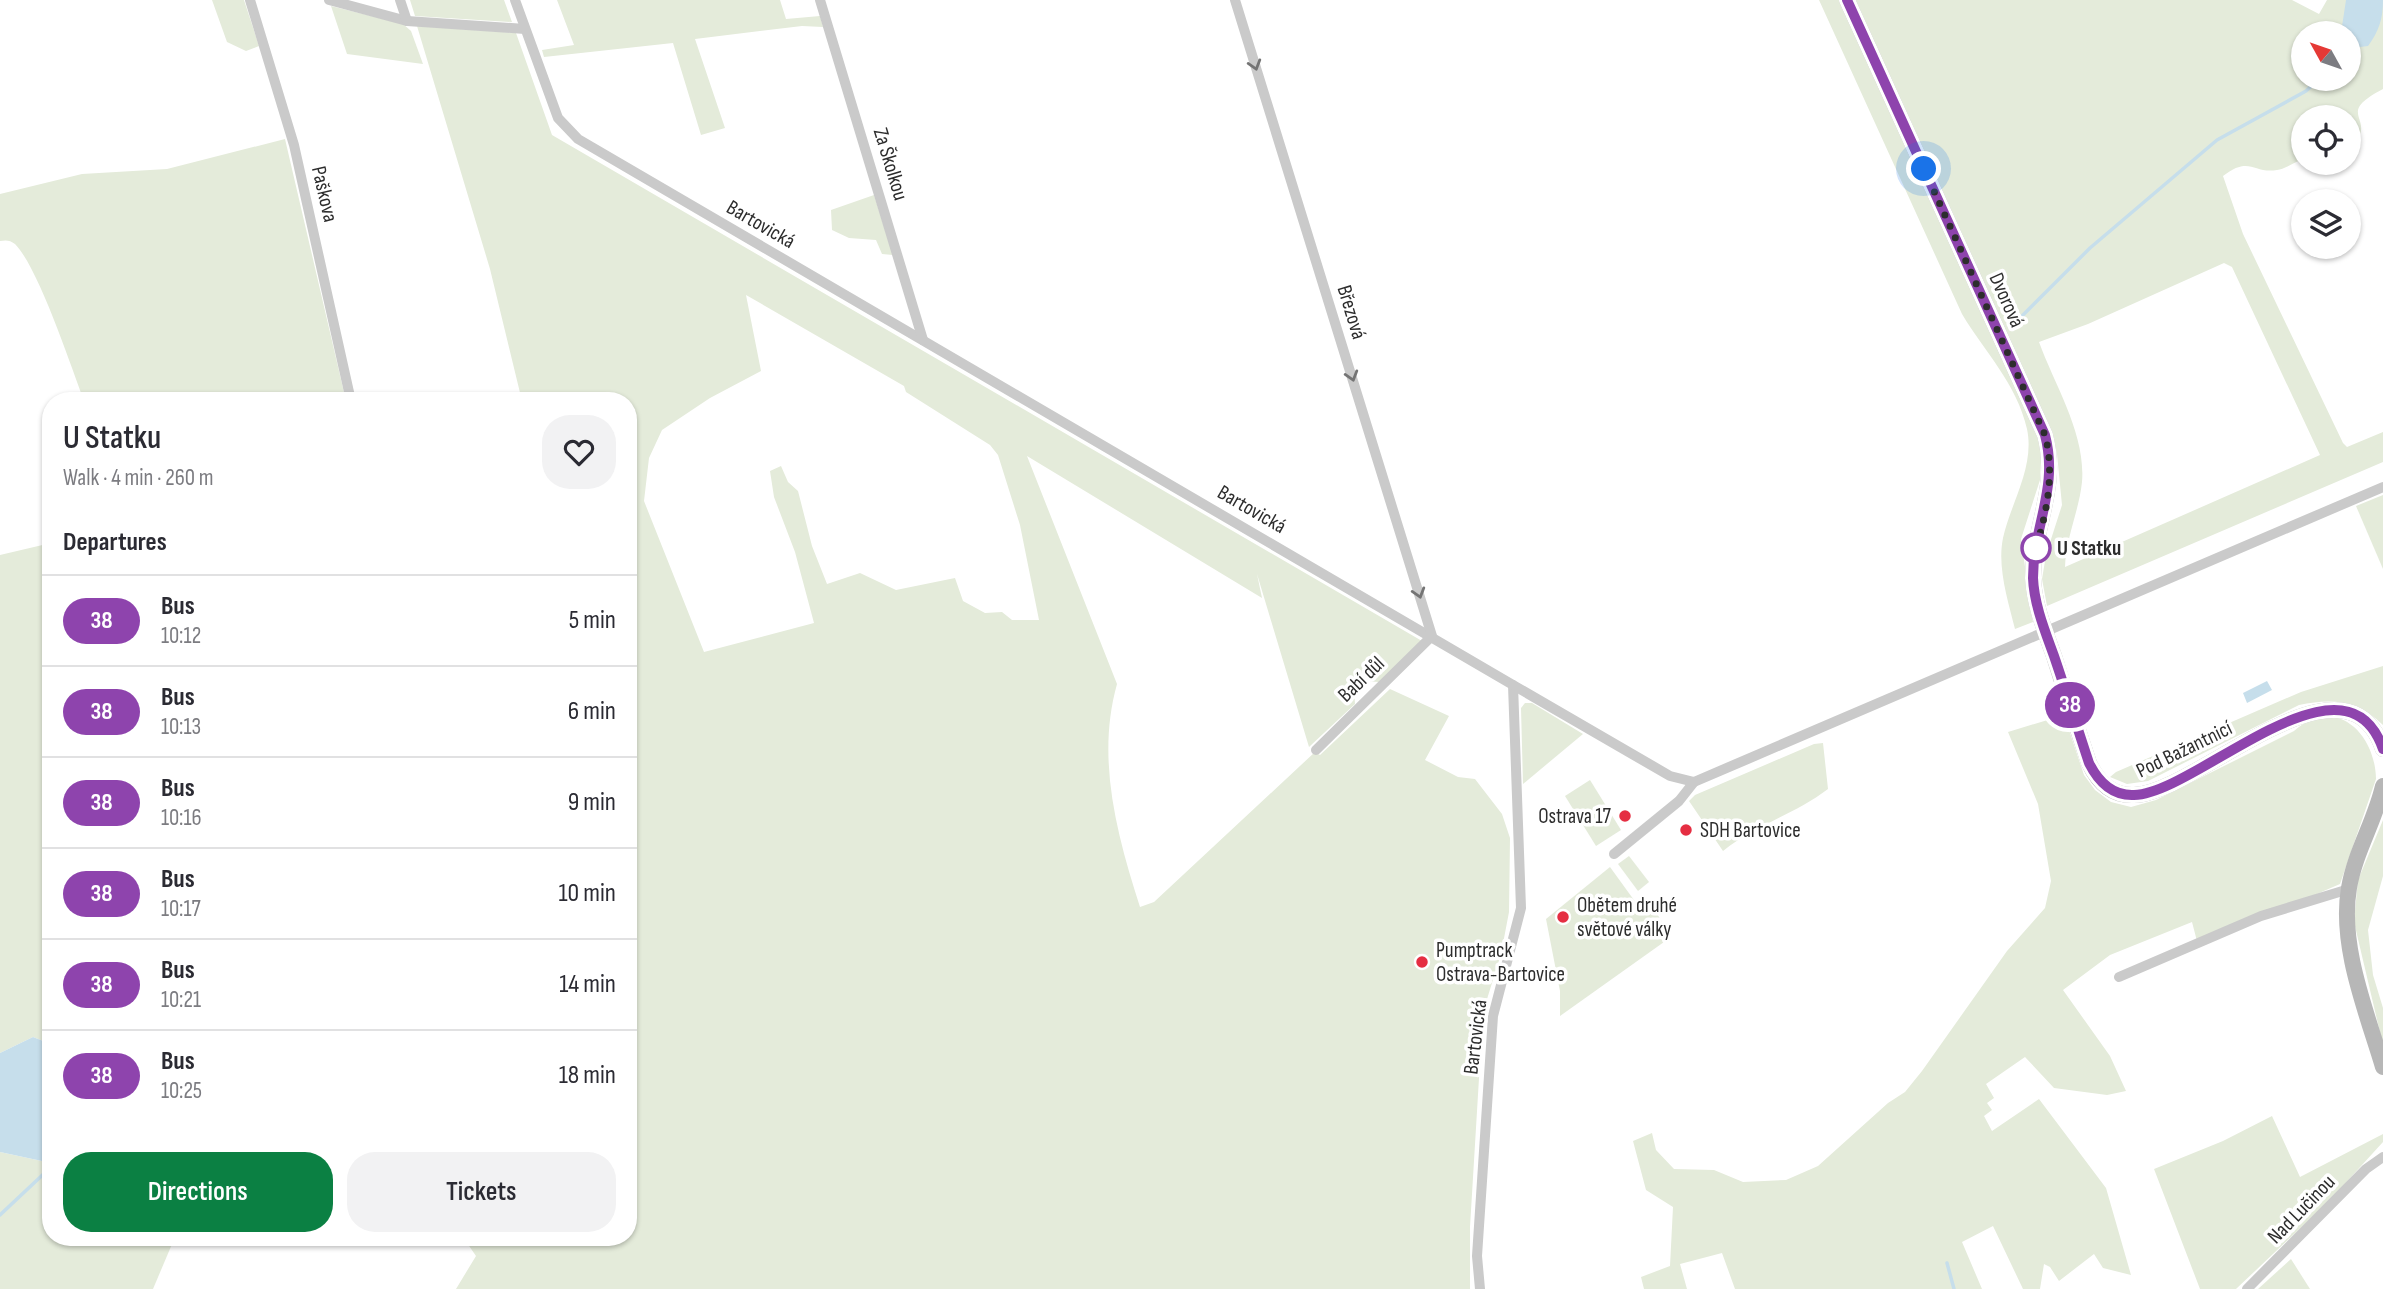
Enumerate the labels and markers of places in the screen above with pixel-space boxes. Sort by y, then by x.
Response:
marker: U Statku [2021,533,2051,563]
place label: U Statku [2057,536,2121,561]
place label: Ostrava 17 [1538,804,1612,829]
marker: Ostrava 17 [1617,808,1633,824]
place label: SDH Bartovice [1700,818,1801,843]
marker: SDH Bartovice [1678,822,1694,838]
place label: Obětem druhé světové války [1577,893,1677,942]
marker: Obětem druhé světové války [1555,909,1571,925]
place label: Pumptrack Ostrava-Bartovice [1436,938,1565,987]
marker: Pumptrack Ostrava-Bartovice [1414,954,1430,970]

